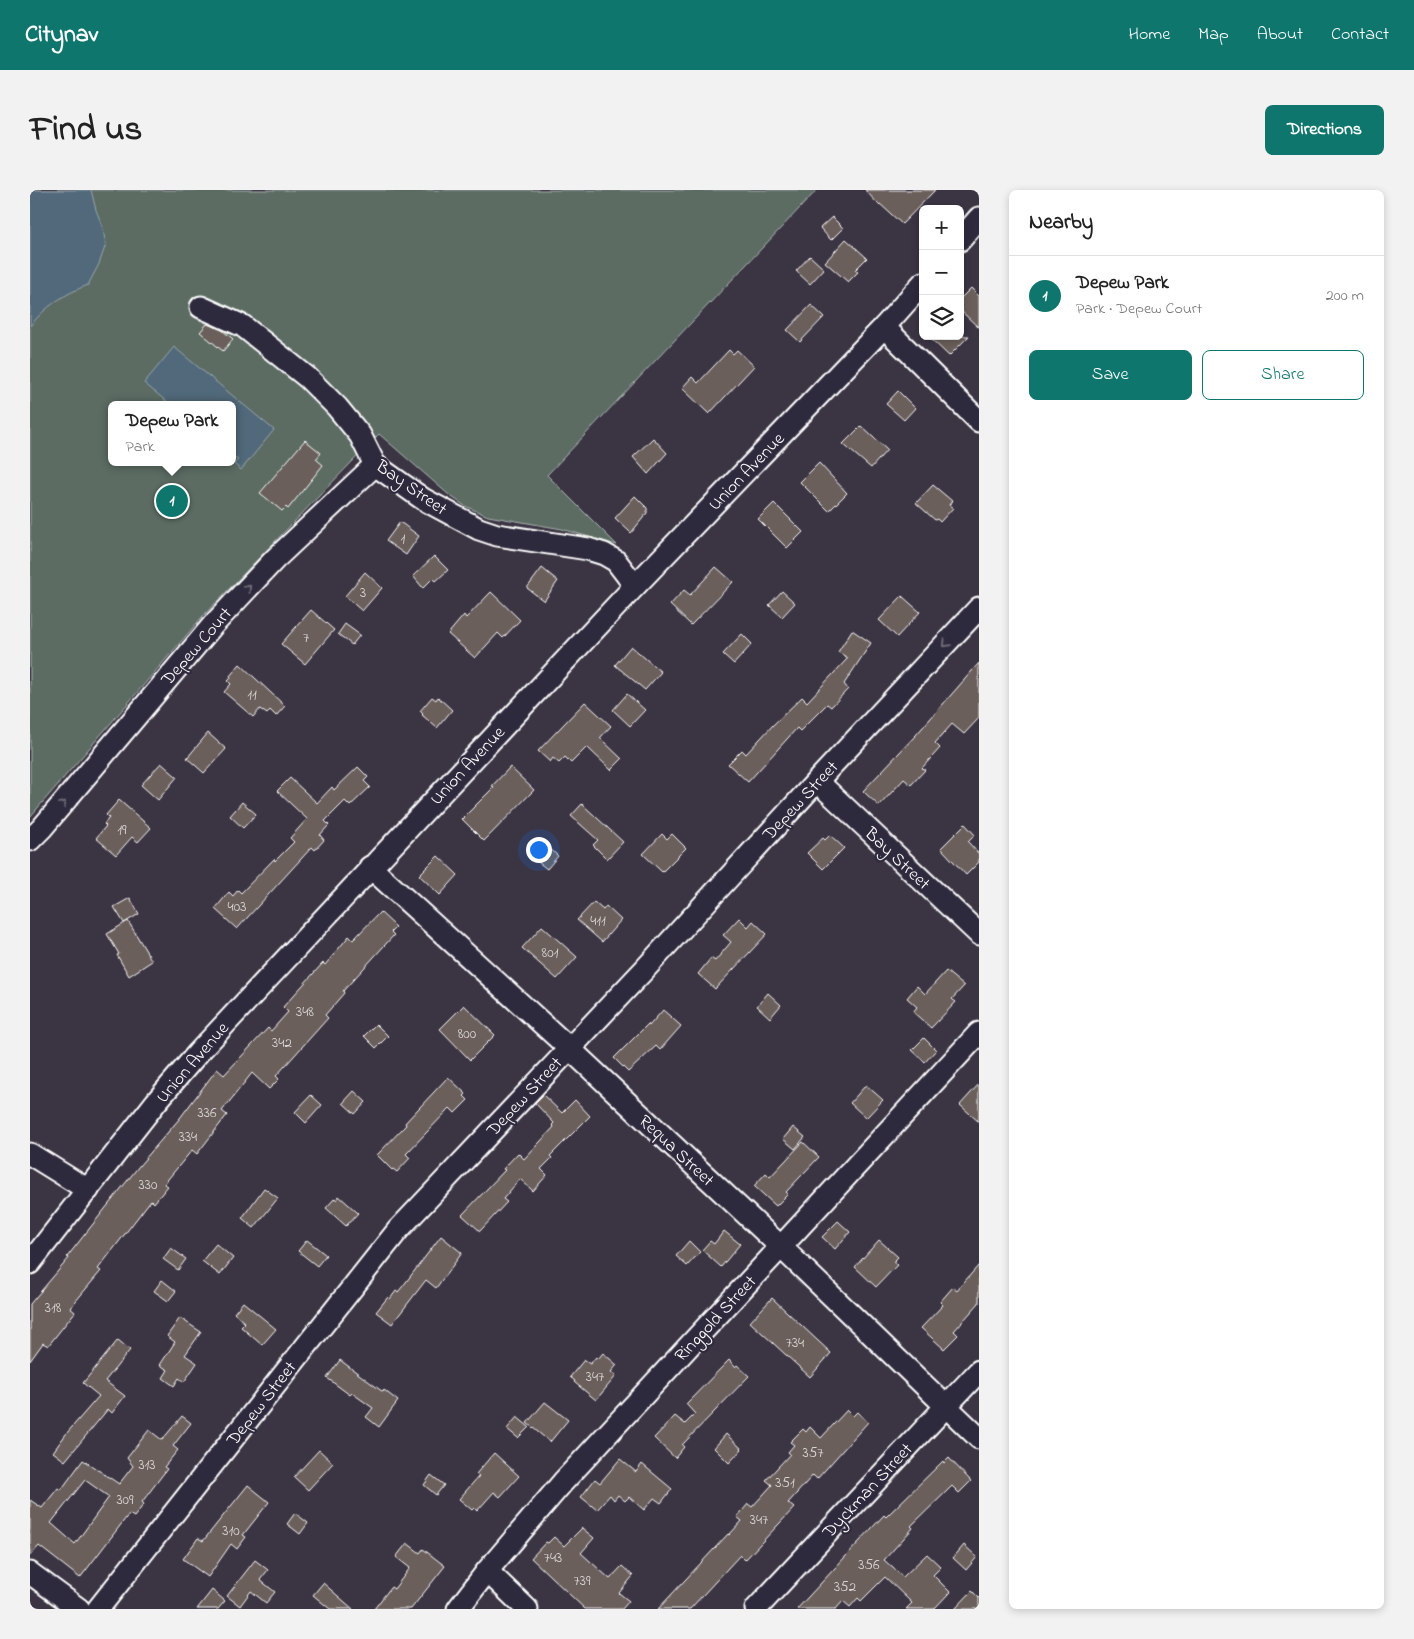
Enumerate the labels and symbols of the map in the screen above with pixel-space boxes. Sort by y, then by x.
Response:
street label: Union Avenue [703,427,792,517]
street label: Bay Street [369,454,452,523]
pin: 1 [156,482,188,520]
house number: 1 [401,528,406,550]
house number: 3 [360,582,366,604]
one-way arrow [242,584,251,593]
street label: Depew Court [155,602,239,693]
house number: 7 [303,627,309,649]
one-way arrow [943,638,952,647]
house number: 11 [247,684,257,706]
street label: Union Avenue [425,720,513,812]
street label: Depew Street [757,756,845,848]
one-way arrow [57,800,66,809]
house number: 19 [117,819,127,841]
street label: Bay Street [857,821,935,897]
your location [526,837,552,863]
house number: 403 [228,896,246,918]
house number: 411 [590,910,606,932]
house number: 801 [542,942,559,964]
house number: 348 [296,1001,314,1023]
street label: Union Avenue [151,1016,237,1110]
house number: 800 [458,1023,477,1045]
house number: 342 [272,1032,292,1054]
street label: Depew Street [481,1052,569,1144]
house number: 336 [198,1102,217,1124]
street label: Requa Street [632,1109,719,1193]
house number: 334 [179,1126,197,1148]
house number: 330 [139,1174,158,1196]
street label: Ringgold Street [669,1270,764,1369]
house number: 318 [45,1297,62,1319]
house number: 734 [786,1332,804,1354]
street label: Depew Street [221,1357,304,1453]
house number: 347 [586,1366,604,1388]
street label: Dyckman Street [817,1438,920,1546]
house number: 357 [803,1442,823,1464]
house number: 313 [138,1454,156,1476]
house number: 351 [775,1472,795,1494]
house number: 309 [116,1489,134,1511]
house number: 347 [750,1509,768,1531]
house number: 310 [222,1520,240,1542]
house number: 743 [544,1547,562,1569]
house number: 356 [858,1554,880,1576]
house number: 739 [574,1570,591,1592]
house number: 352 [834,1576,857,1598]

